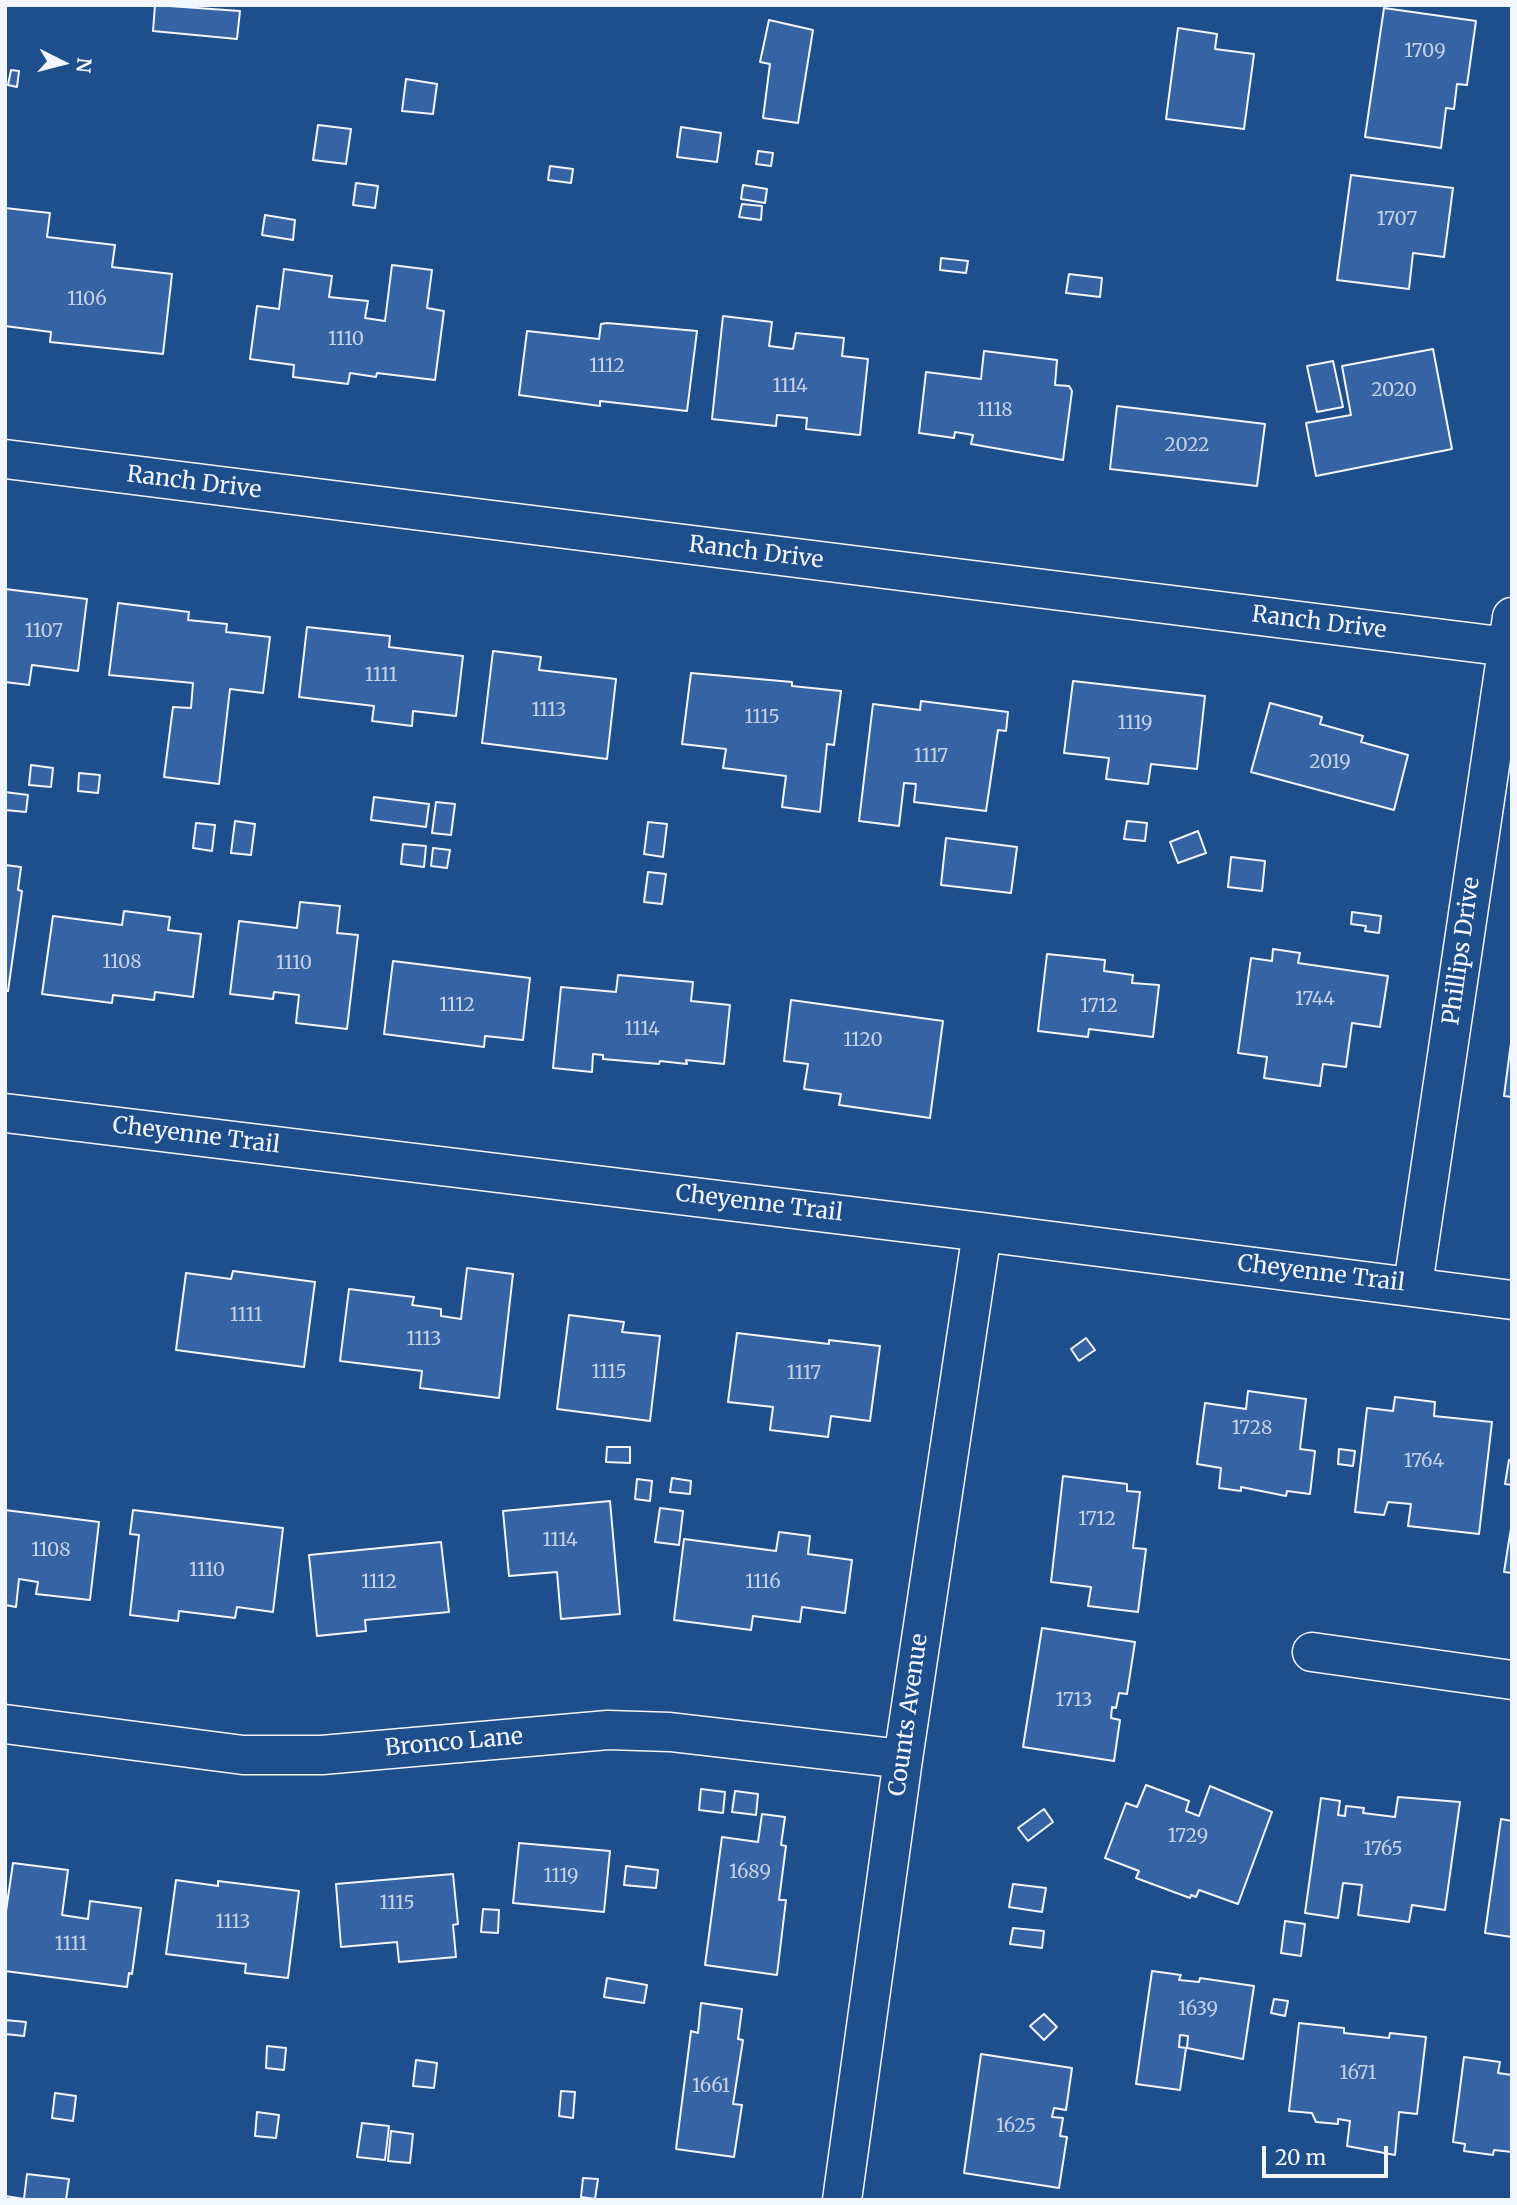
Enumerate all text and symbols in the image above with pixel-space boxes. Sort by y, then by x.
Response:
north arrow [28,28,98,98]
house number: 1709 [1404,41,1446,63]
text: N [71,56,97,74]
house number: 1707 [1377,209,1417,231]
house number: 1106 [67,289,107,311]
house number: 1110 [328,329,364,351]
house number: 1112 [589,356,625,378]
house number: 1114 [772,376,808,398]
house number: 2020 [1371,380,1417,402]
house number: 1118 [977,400,1013,422]
house number: 2022 [1165,435,1209,457]
street label: Ranch Drive [125,461,263,505]
street label: Ranch Drive [687,531,825,575]
street label: Ranch Drive [1250,601,1388,645]
house number: 1107 [25,621,63,643]
house number: 1111 [365,665,397,687]
house number: 1113 [532,700,566,722]
house number: 1115 [744,707,780,729]
house number: 1119 [1117,713,1153,735]
house number: 1117 [914,746,948,768]
house number: 2019 [1309,752,1351,774]
street label: Phillips Drive [1438,875,1486,1027]
house number: 1108 [102,952,142,974]
house number: 1110 [276,953,312,975]
house number: 1744 [1295,989,1335,1011]
house number: 1112 [439,995,475,1017]
house number: 1712 [1080,996,1118,1018]
house number: 1114 [624,1019,660,1041]
house number: 1120 [843,1030,883,1052]
street label: Cheyenne Trail [111,1112,281,1160]
street label: Cheyenne Trail [674,1180,844,1228]
street label: Cheyenne Trail [1236,1250,1406,1298]
house number: 1111 [230,1305,262,1327]
house number: 1113 [407,1329,441,1351]
house number: 1115 [591,1362,627,1384]
house number: 1117 [787,1363,821,1385]
house number: 1728 [1232,1418,1272,1440]
house number: 1764 [1404,1451,1444,1473]
house number: 1712 [1078,1509,1116,1531]
house number: 1114 [542,1530,578,1552]
house number: 1108 [31,1540,71,1562]
house number: 1110 [189,1560,225,1582]
house number: 1112 [361,1572,397,1594]
house number: 1116 [745,1572,781,1594]
street label: Counts Avenue [884,1632,934,1798]
house number: 1713 [1056,1690,1092,1712]
street label: Bronco Lane [384,1723,524,1763]
house number: 1729 [1168,1826,1208,1848]
house number: 1765 [1363,1839,1403,1861]
house number: 1689 [729,1862,771,1884]
house number: 1119 [543,1866,579,1888]
house number: 1115 [379,1893,415,1915]
house number: 1113 [216,1912,250,1934]
house number: 1111 [55,1934,87,1956]
house number: 1639 [1178,1999,1218,2021]
house number: 1671 [1340,2063,1376,2085]
house number: 1661 [692,2076,730,2098]
house number: 1625 [996,2116,1036,2138]
scale bar [1265,2132,1391,2176]
text: 20 m [1275,2144,1326,2171]

